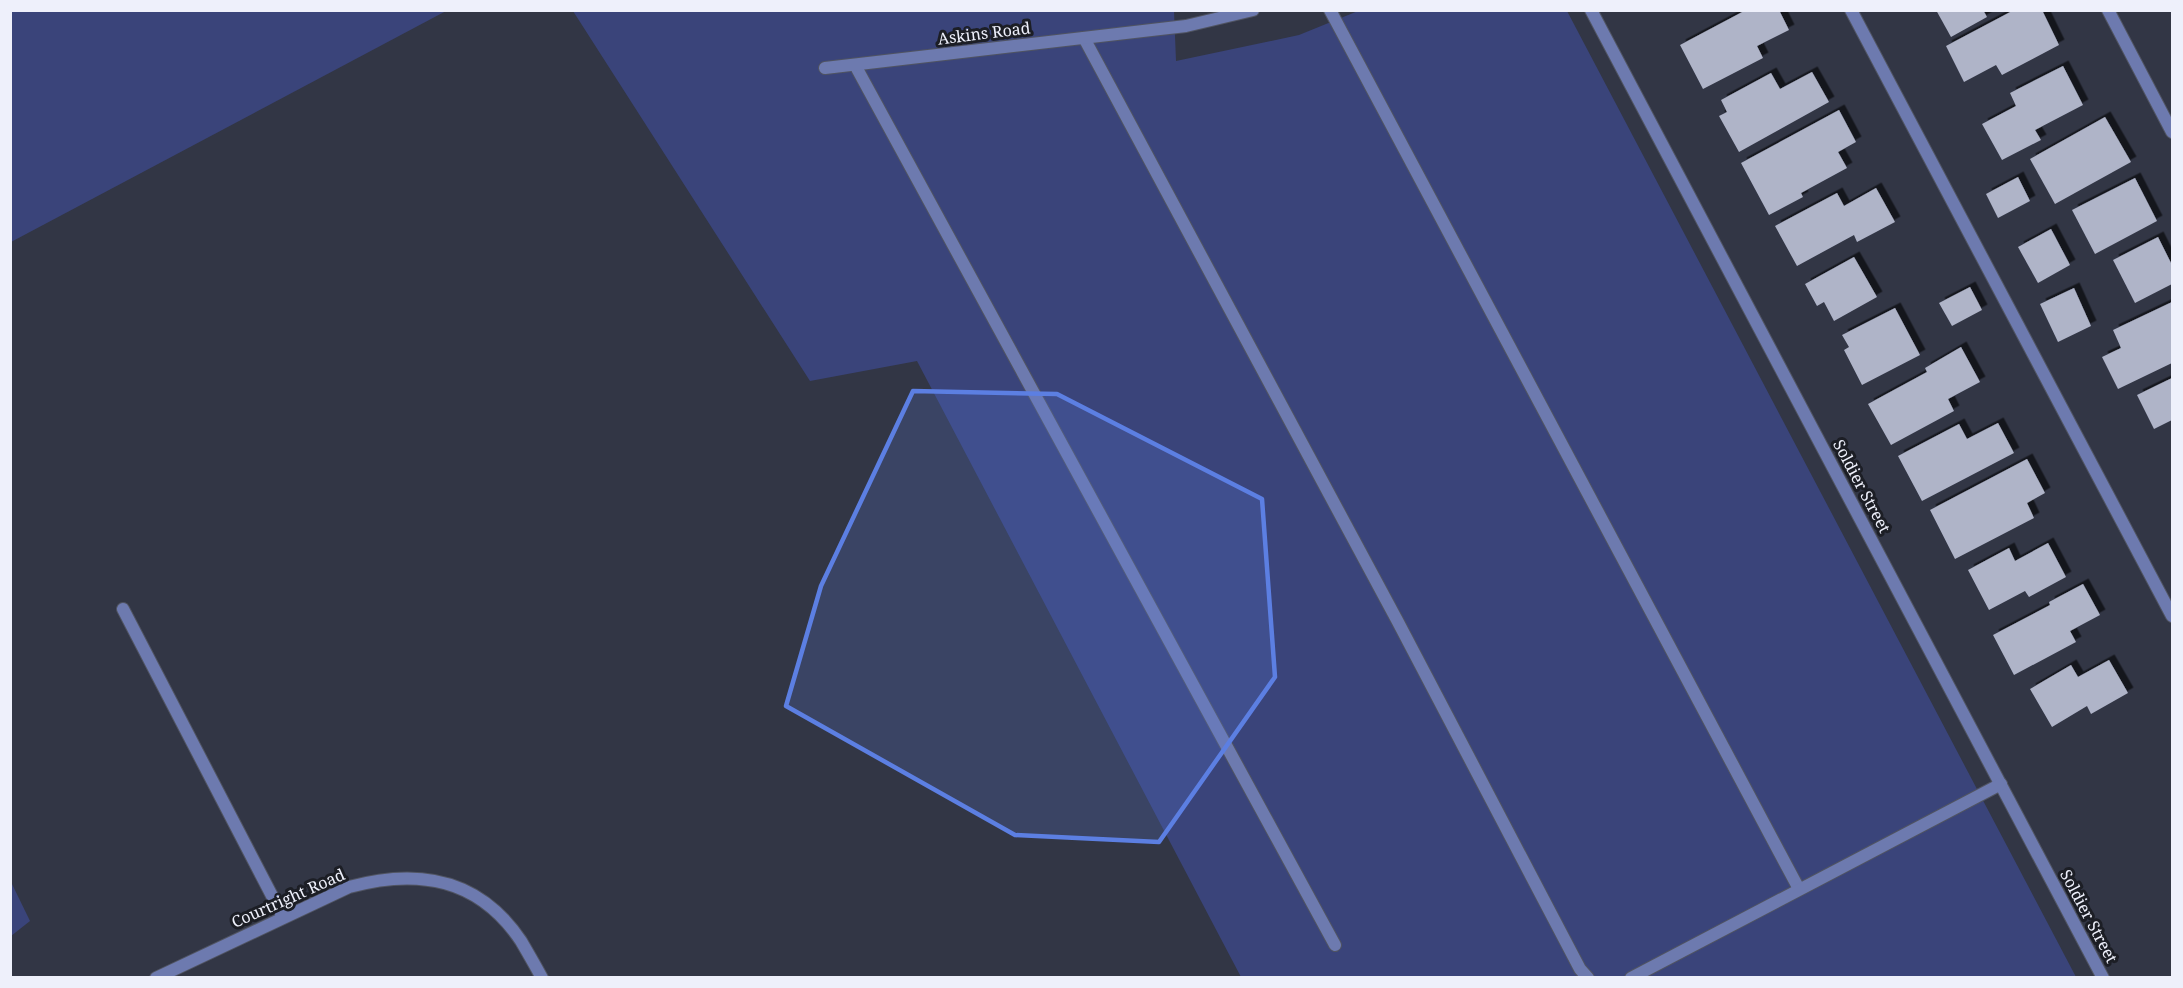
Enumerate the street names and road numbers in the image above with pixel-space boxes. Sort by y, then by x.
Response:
street label: Askins Road [936,16,1032,50]
street label: Soldier Street [1828,435,1896,537]
street label: Courtright Road [228,863,348,933]
street label: Soldier Street [2055,865,2123,967]

